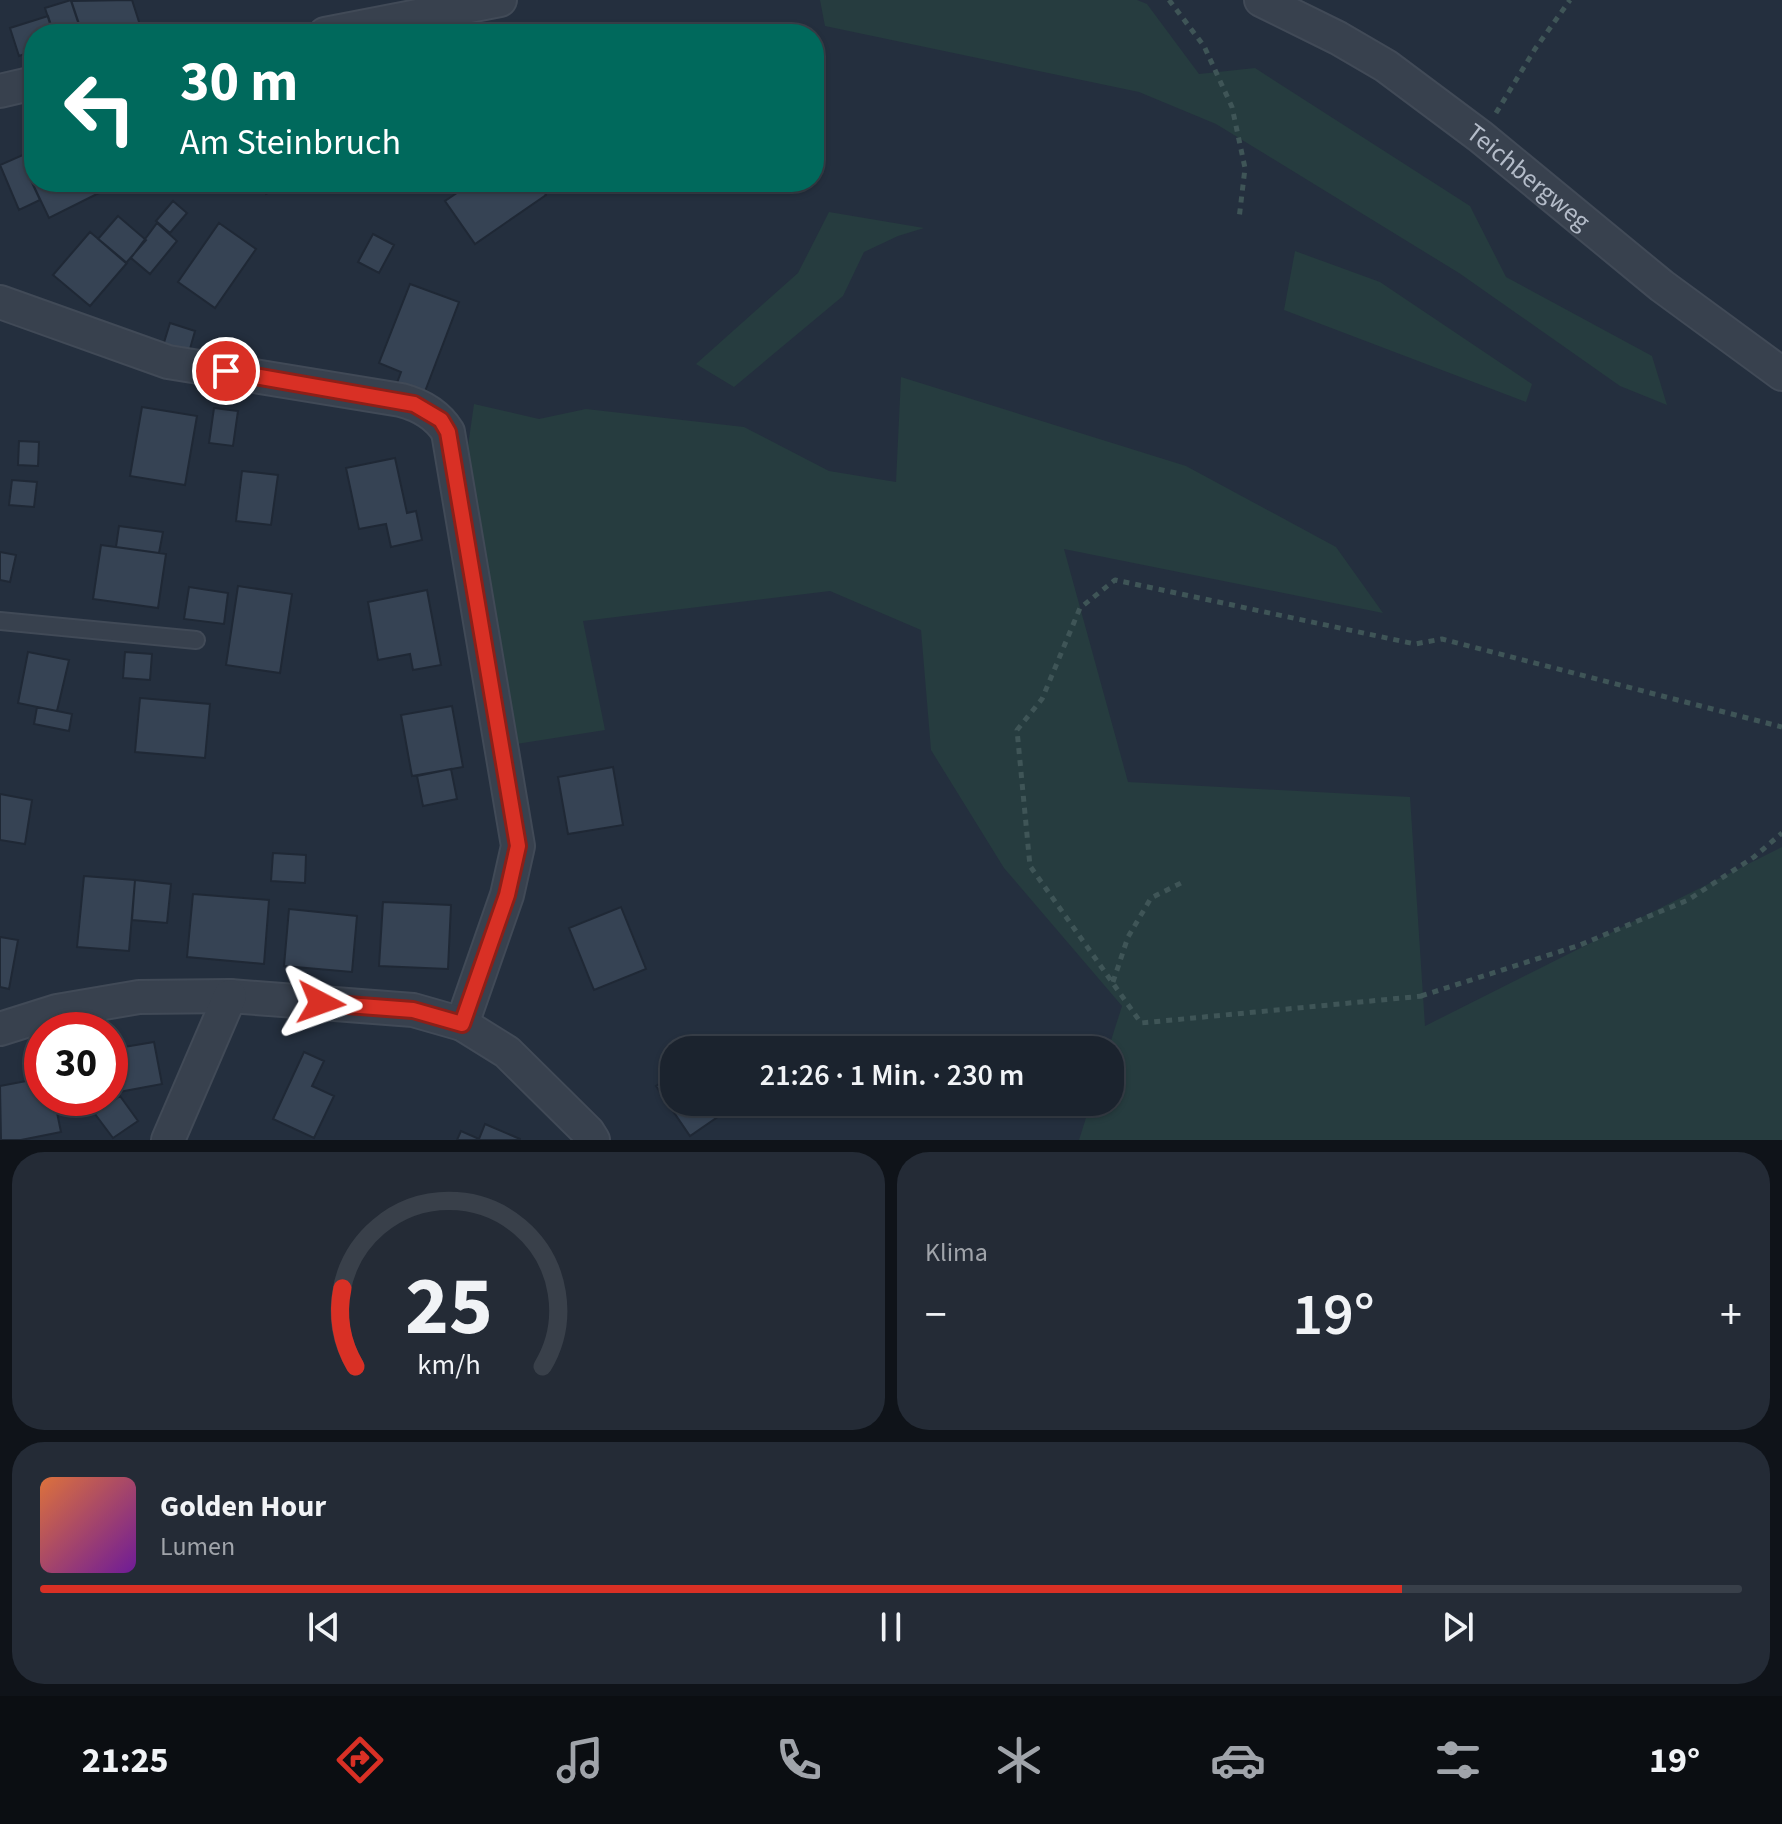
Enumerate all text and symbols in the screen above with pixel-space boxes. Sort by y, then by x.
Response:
text: 30 m [180,43,298,122]
icon: left [48,56,152,160]
street label: Teichbergweg [1459,114,1599,239]
text: Am Steinbruch [180,117,401,168]
pin [192,337,260,405]
icon: arrive [204,349,248,393]
position arrow [279,961,363,1045]
speed limit sign: 30 [24,1012,128,1116]
text: 21:26 · 1 Min. · 230 m [760,1054,1024,1097]
text: Klima [925,1234,988,1271]
text: 25 [405,1248,492,1366]
text: 19° [1292,1273,1375,1358]
text: − [925,1284,947,1347]
text: + [1720,1284,1742,1347]
text: km/h [417,1345,480,1385]
text: Golden Hour [160,1485,326,1528]
text: Lumen [160,1528,235,1565]
icon: previous [302,1605,346,1649]
icon: pause [869,1605,913,1649]
icon: next [1436,1605,1480,1649]
icon: directions [332,1732,388,1788]
icon: music [552,1732,608,1788]
icon: phone [771,1732,827,1788]
icon: climate [991,1732,1047,1788]
icon: car [1210,1732,1266,1788]
icon: filters [1430,1732,1486,1788]
text: 21:25 [82,1735,169,1786]
text: 19° [1649,1735,1700,1786]

